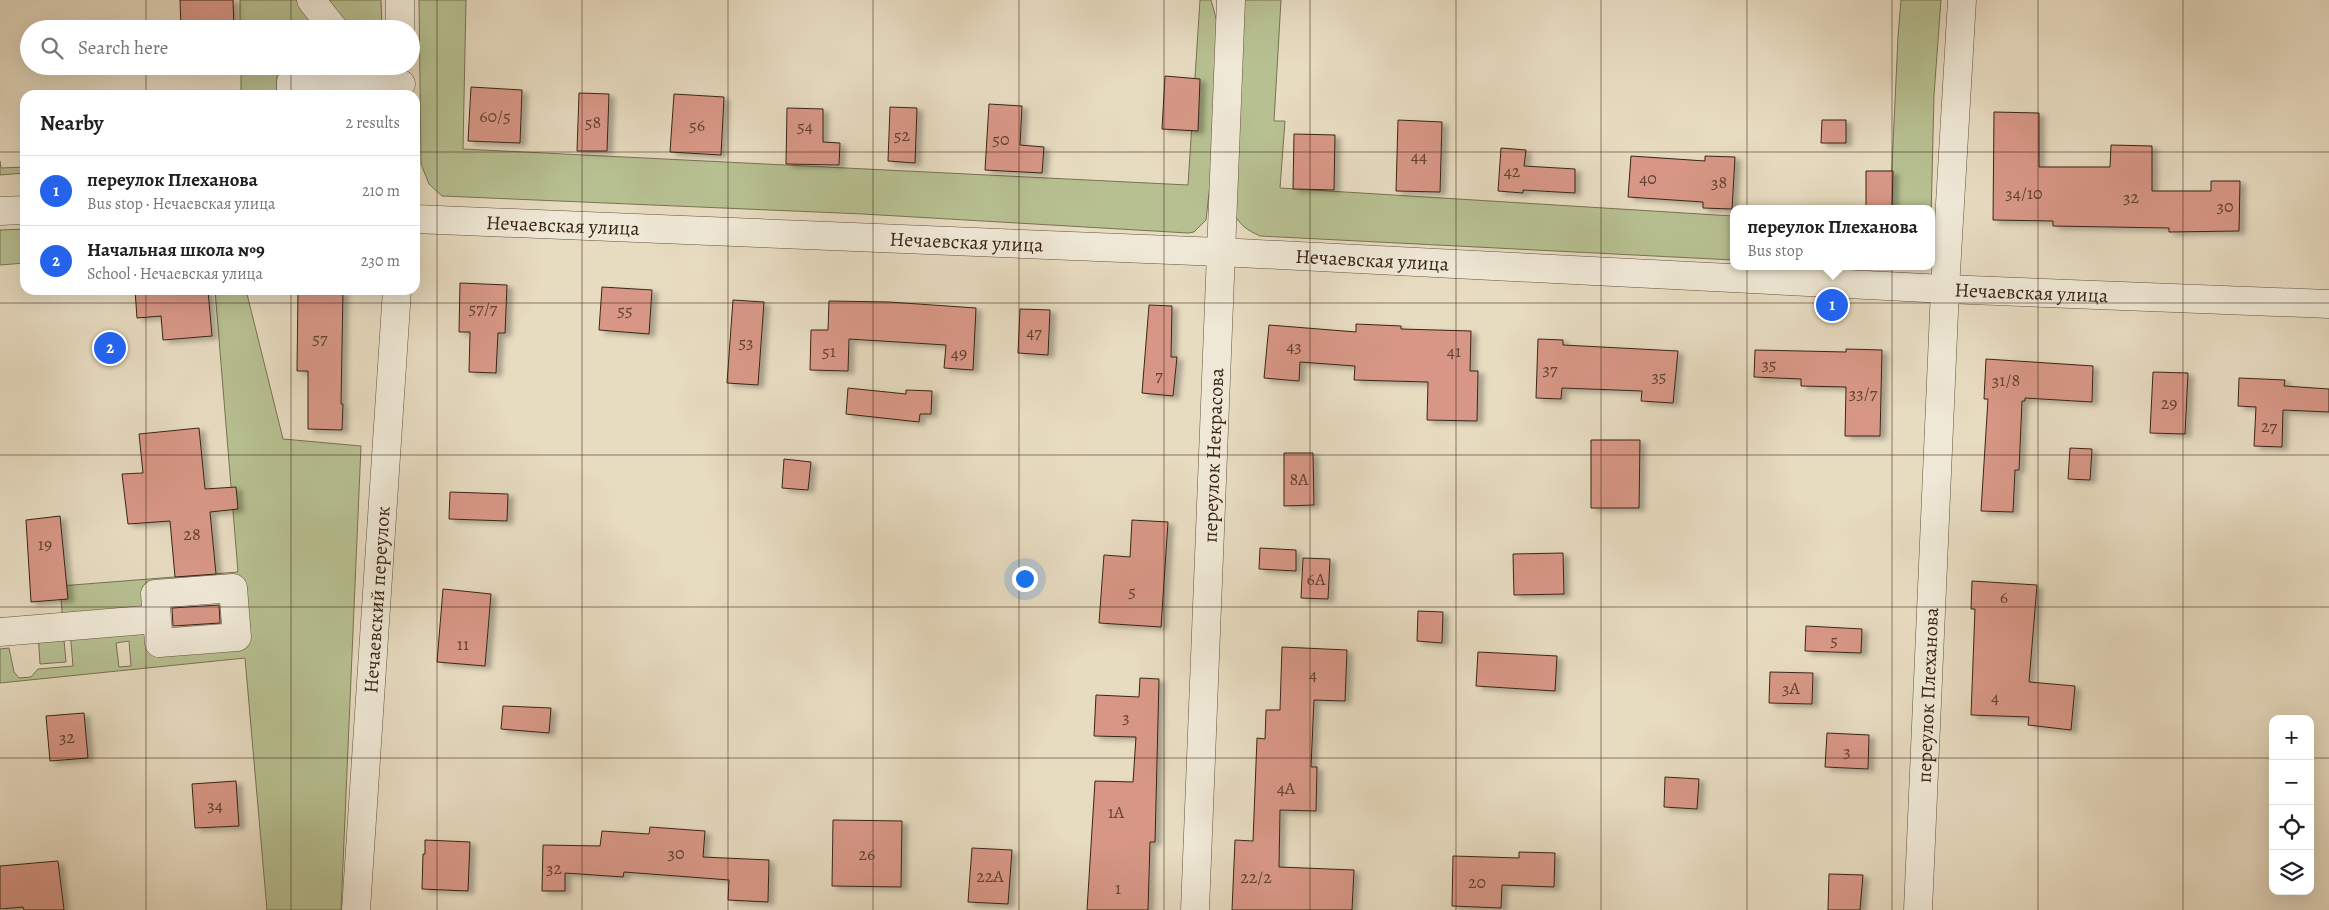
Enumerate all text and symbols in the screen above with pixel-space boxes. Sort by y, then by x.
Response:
search box [20,20,420,75]
icon: search [38,34,66,62]
text: Search here [78,35,168,61]
house number: 60/5 [479,104,511,128]
text: Nearby [40,109,103,137]
house number: 58 [585,110,601,134]
text: 2 results [345,112,400,134]
house number: 56 [689,113,705,137]
house number: 54 [797,114,813,138]
house number: 52 [894,123,911,147]
house number: 50 [992,127,1010,151]
house number: 44 [1411,144,1427,168]
house number: 42 [1504,159,1521,183]
house number: 40 [1639,166,1657,190]
text: переулок Плеханова [87,167,258,193]
house number: 38 [1711,170,1727,194]
text: 1 [53,180,59,202]
text: 210 m [362,180,400,202]
house number: 34/10 [2005,181,2043,205]
house number: 32 [2123,185,2139,209]
text: Bus stop · Нечаевская улица [87,193,275,215]
house number: 30 [2216,194,2234,218]
popup [1730,205,1935,270]
street label: Нечаевская улица [485,208,641,242]
text: переулок Плеханова [1747,214,1918,240]
street label: Нечаевская улица [889,225,1045,258]
text: Начальная школа №9 [87,237,265,263]
text: Bus stop [1747,240,1803,262]
street label: Нечаевская улица [1295,242,1450,277]
text: 2 [52,250,60,272]
text: 230 m [361,250,400,272]
text: School · Нечаевская улица [87,263,263,285]
street label: Нечаевская улица [1954,276,2110,309]
pin: 1 [1816,286,1848,324]
house number: 57/7 [469,296,498,320]
house number: 55 [617,298,633,322]
house number: 47 [1026,320,1042,344]
house number: 57 [312,326,328,350]
pin: 2 [94,329,126,367]
house number: 53 [738,330,754,354]
house number: 43 [1286,334,1302,358]
house number: 51 [822,339,836,363]
house number: 41 [1447,339,1461,363]
house number: 49 [951,341,967,365]
house number: 35 [1761,352,1777,376]
house number: 37 [1542,357,1558,381]
house number: 7 [1155,363,1163,387]
house number: 35 [1651,364,1667,388]
street label: переулок Некрасова [1196,367,1230,543]
house number: 31/8 [1992,368,2020,392]
house number: 33/7 [1849,381,1878,405]
house number: 29 [2161,391,2177,415]
house number: 27 [2261,414,2277,438]
house number: 8А [1289,467,1309,491]
street label: Нечаевский переулок [357,505,396,694]
house number: 28 [183,522,201,546]
house number: 19 [38,532,52,556]
your location [1012,566,1038,592]
house number: 6А [1307,567,1326,591]
house number: 5 [1128,579,1136,603]
house number: 6 [2000,585,2008,609]
street label: переулок Плеханова [1910,606,1945,784]
house number: 5 [1830,628,1838,652]
house number: 11 [457,632,469,656]
house number: 4 [1309,662,1317,686]
house number: 3А [1782,676,1800,700]
house number: 4 [1991,685,1999,709]
house number: 3 [1122,705,1130,729]
map controls [2269,715,2314,895]
button: + [2269,715,2314,760]
house number: 32 [59,725,75,749]
house number: 3 [1843,739,1851,763]
button: − [2269,760,2314,805]
house number: 4А [1277,776,1296,800]
house number: 34 [207,793,223,817]
house number: 1А [1108,800,1125,824]
button: locate [2269,805,2314,850]
house number: 30 [667,841,685,865]
house number: 26 [859,842,875,866]
button: layers [2269,850,2314,895]
house number: 32 [546,856,562,880]
house number: 22А [976,864,1004,888]
house number: 22/2 [1240,865,1272,889]
house number: 20 [1468,870,1486,894]
house number: 1 [1115,876,1121,900]

